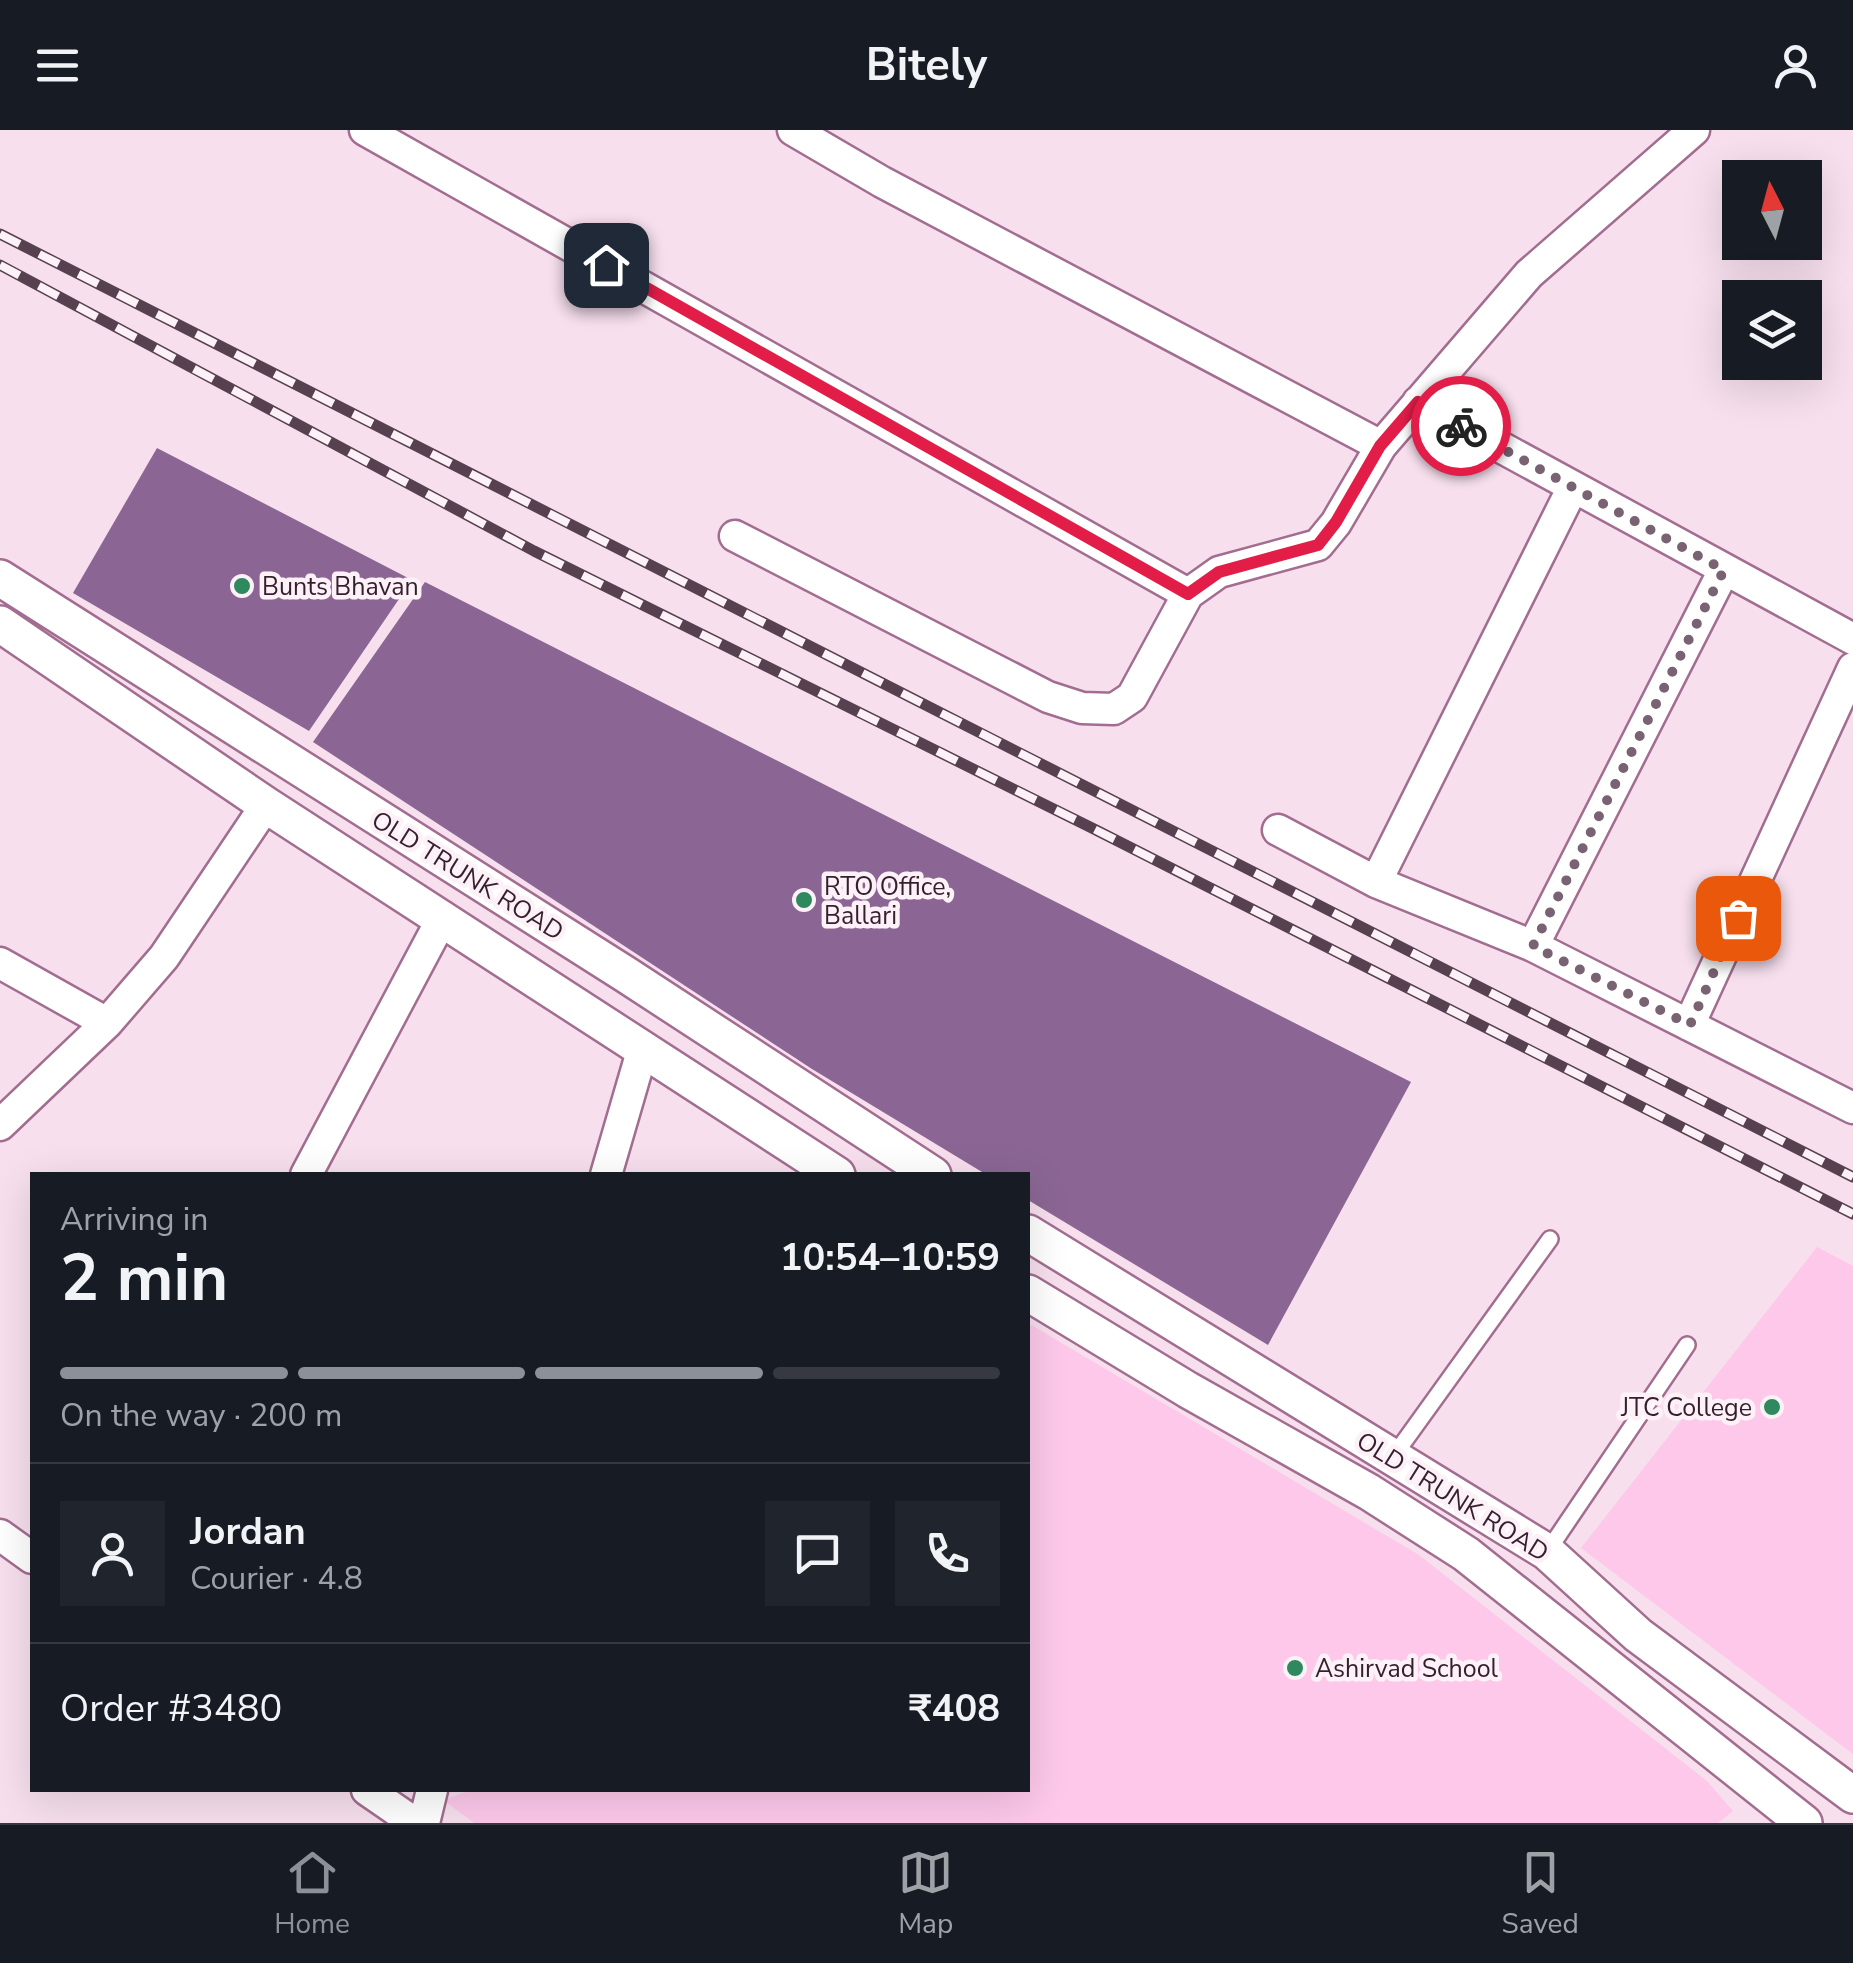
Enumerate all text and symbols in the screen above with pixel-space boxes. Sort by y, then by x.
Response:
text: Bitely [866,35,987,96]
icon: menu [30,38,85,93]
icon: person [1768,38,1823,93]
north arrow [1722,160,1822,260]
map controls [1722,160,1822,380]
pin [564,223,649,308]
icon: home [579,238,634,293]
button: layers [1722,280,1822,380]
courier [1411,376,1511,476]
icon: bike [1434,399,1489,454]
place label: Bunts Bhavan [262,570,419,604]
marker: Bunts Bhavan [231,575,253,597]
street label: OLD TRUNK ROAD [365,803,570,949]
place label: RTO Office, Ballari [824,870,951,933]
pin [1696,876,1781,961]
marker: RTO Office, Ballari [793,889,815,911]
icon: bag [1711,891,1766,946]
text: Arriving in [60,1198,208,1241]
text: 10:54–10:59 [780,1232,1000,1283]
text: 2 min [60,1234,228,1323]
place label: JTC College [1620,1391,1752,1425]
text: On the way · 200 m [60,1394,342,1437]
marker: JTC College [1761,1396,1783,1418]
street label: OLD TRUNK ROAD [1350,1424,1555,1570]
button: person [60,1501,165,1606]
button: chat [765,1501,870,1606]
button: phone [895,1501,1000,1606]
text: Jordan [190,1506,306,1557]
text: Courier · 4.8 [190,1557,363,1600]
place label: Ashirvad School [1315,1652,1499,1686]
marker: Ashirvad School [1284,1657,1306,1679]
text: Order #3480 [60,1683,282,1734]
text: ₹408 [909,1683,1000,1734]
tab: Home [274,1845,350,1943]
tab: Map [898,1845,953,1943]
tab: Saved [1501,1845,1579,1943]

